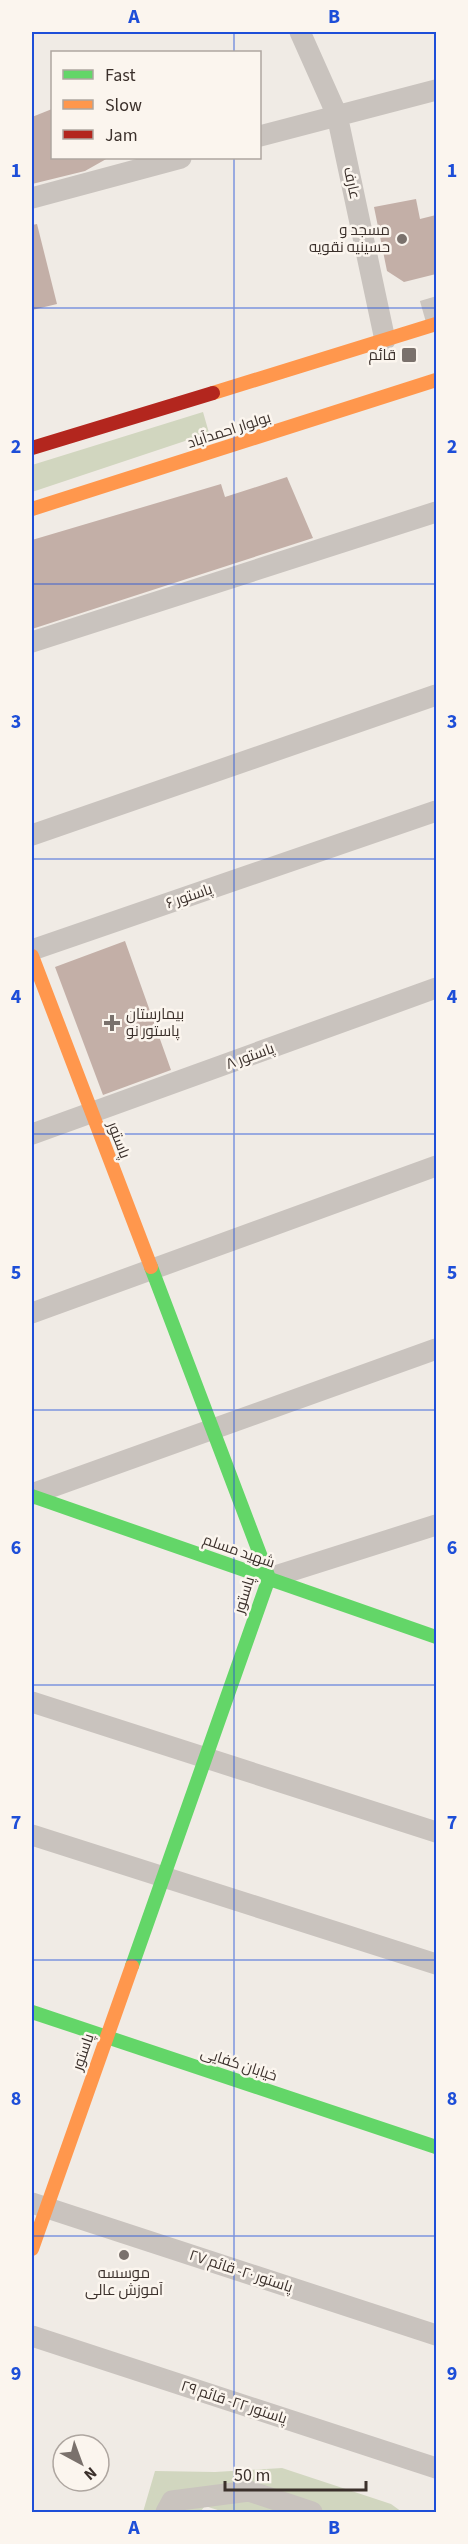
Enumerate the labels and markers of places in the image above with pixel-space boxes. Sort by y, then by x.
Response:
place label: مسجد و حسینیه نقویه [309,220,390,258]
marker: مسجد و حسینیه نقویه [395,232,409,246]
place label: قائم [369,345,396,366]
marker: قائم [400,346,418,364]
place label: بیمارستان پاستور نو [126,1004,184,1042]
marker: بیمارستان پاستور نو [103,1014,121,1032]
marker: موسسه آموزش عالی [117,2248,131,2262]
place label: موسسه آموزش عالی [85,2263,163,2301]

